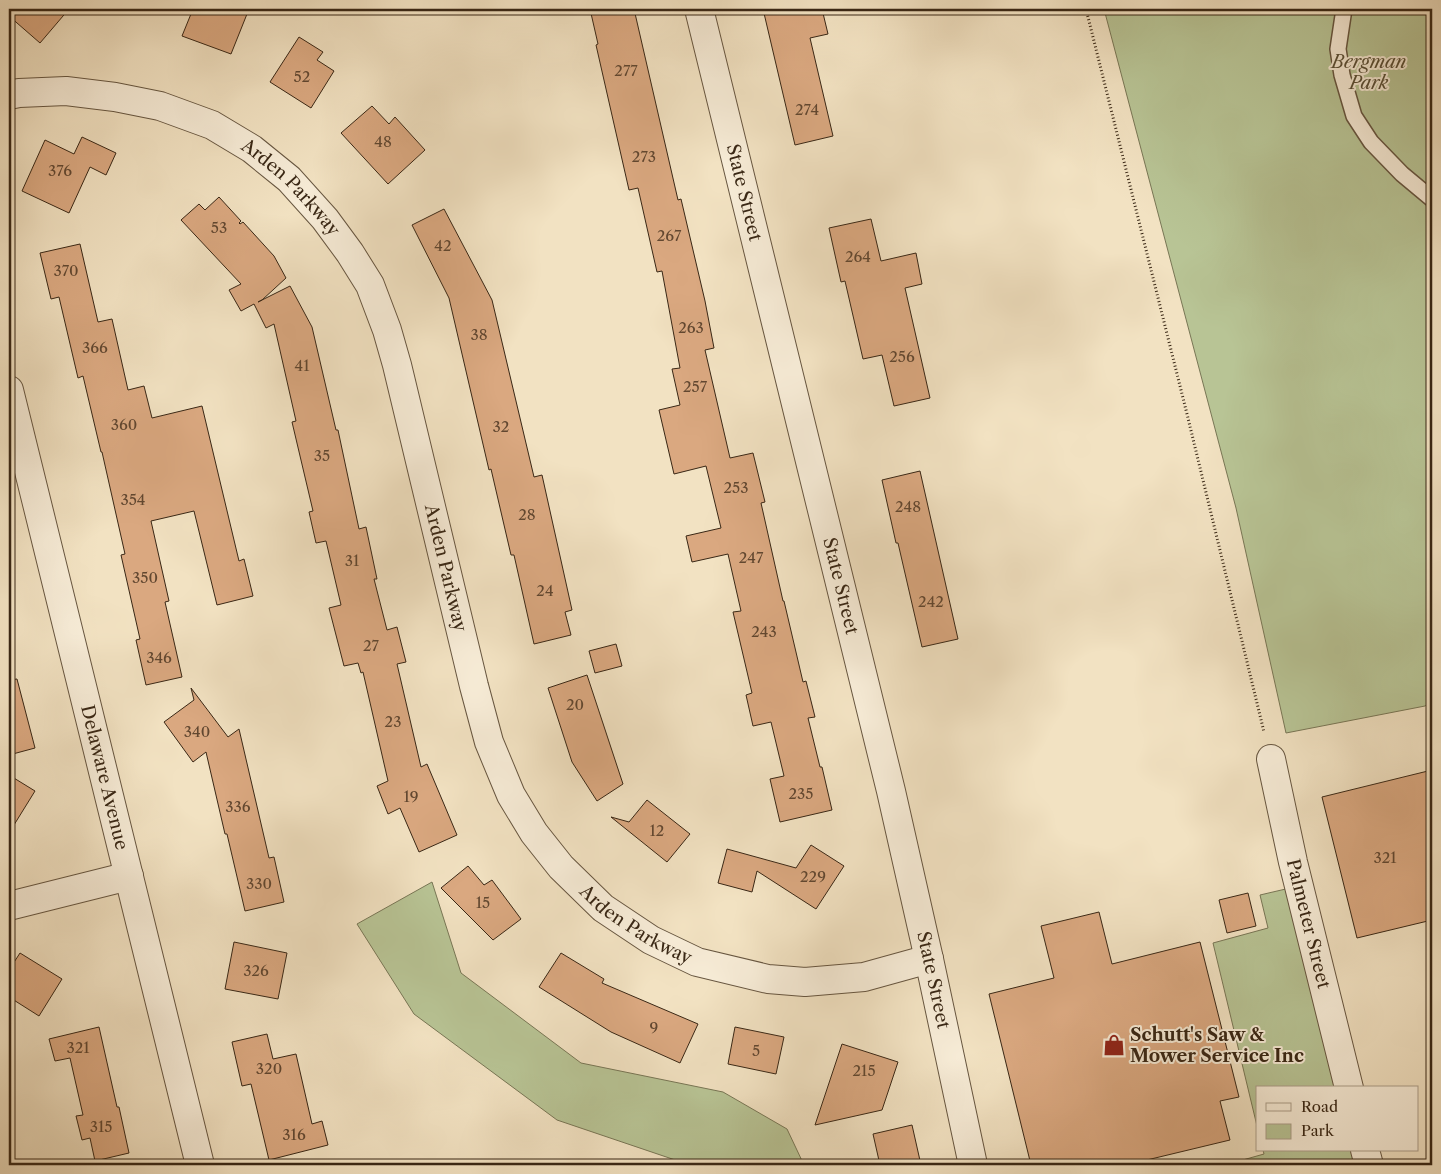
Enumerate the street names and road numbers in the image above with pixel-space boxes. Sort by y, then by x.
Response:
street label: Arden Parkway [236,134,345,241]
street label: State Street [722,142,767,244]
street label: Arden Parkway [420,501,472,635]
street label: State Street [818,535,863,637]
street label: Delaware Avenue [76,703,133,852]
street label: Palmeter Street [1282,857,1335,992]
street label: Arden Parkway [574,880,696,969]
street label: State Street [912,929,955,1031]

